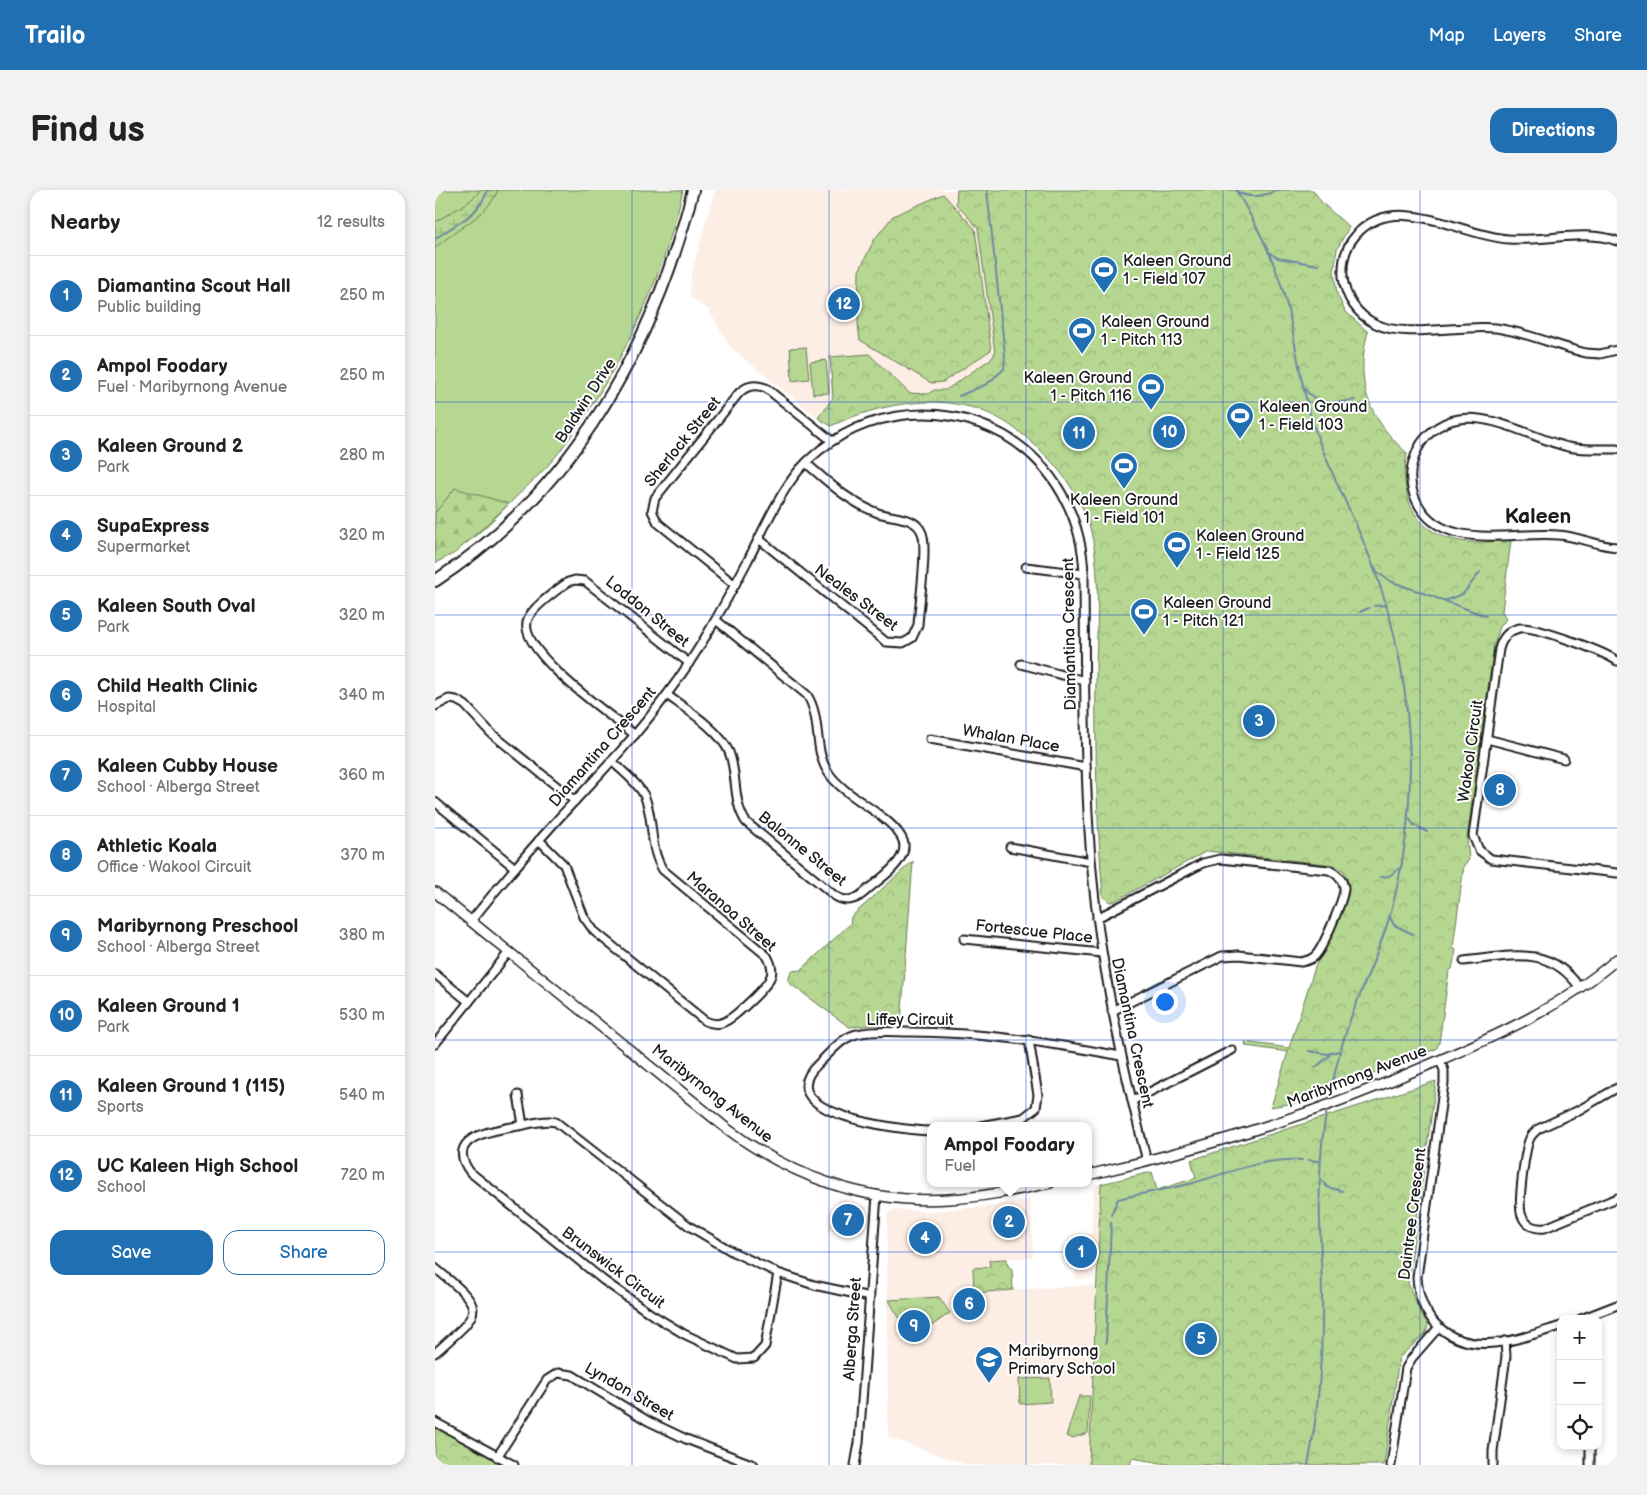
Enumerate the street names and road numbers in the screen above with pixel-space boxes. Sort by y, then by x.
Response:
street label: Baldwin Drive [551,355,621,447]
street label: Sherlock Street [641,393,725,491]
street label: Diamantina Crescent [1059,557,1081,711]
street label: Neales Street [811,561,901,636]
street label: Loddon Street [601,572,693,652]
street label: Diamantina Crescent [546,683,660,811]
street label: Wakool Circuit [1454,699,1488,803]
street label: Whalan Place [961,721,1062,757]
street label: Balonne Street [754,808,850,890]
street label: Maranoa Street [682,868,780,956]
street label: Fortescue Place [974,916,1094,948]
street label: Diamantina Crescent [1107,956,1157,1110]
street label: Liffey Circuit [866,1011,954,1030]
street label: Maribyrnong Avenue [648,1041,777,1148]
street label: Maribyrnong Avenue [1284,1041,1430,1112]
street label: Daintree Crescent [1395,1147,1431,1281]
street label: Brunswick Circuit [558,1223,668,1313]
street label: Alberga Street [840,1277,866,1381]
street label: Lyndon Street [581,1359,677,1425]

